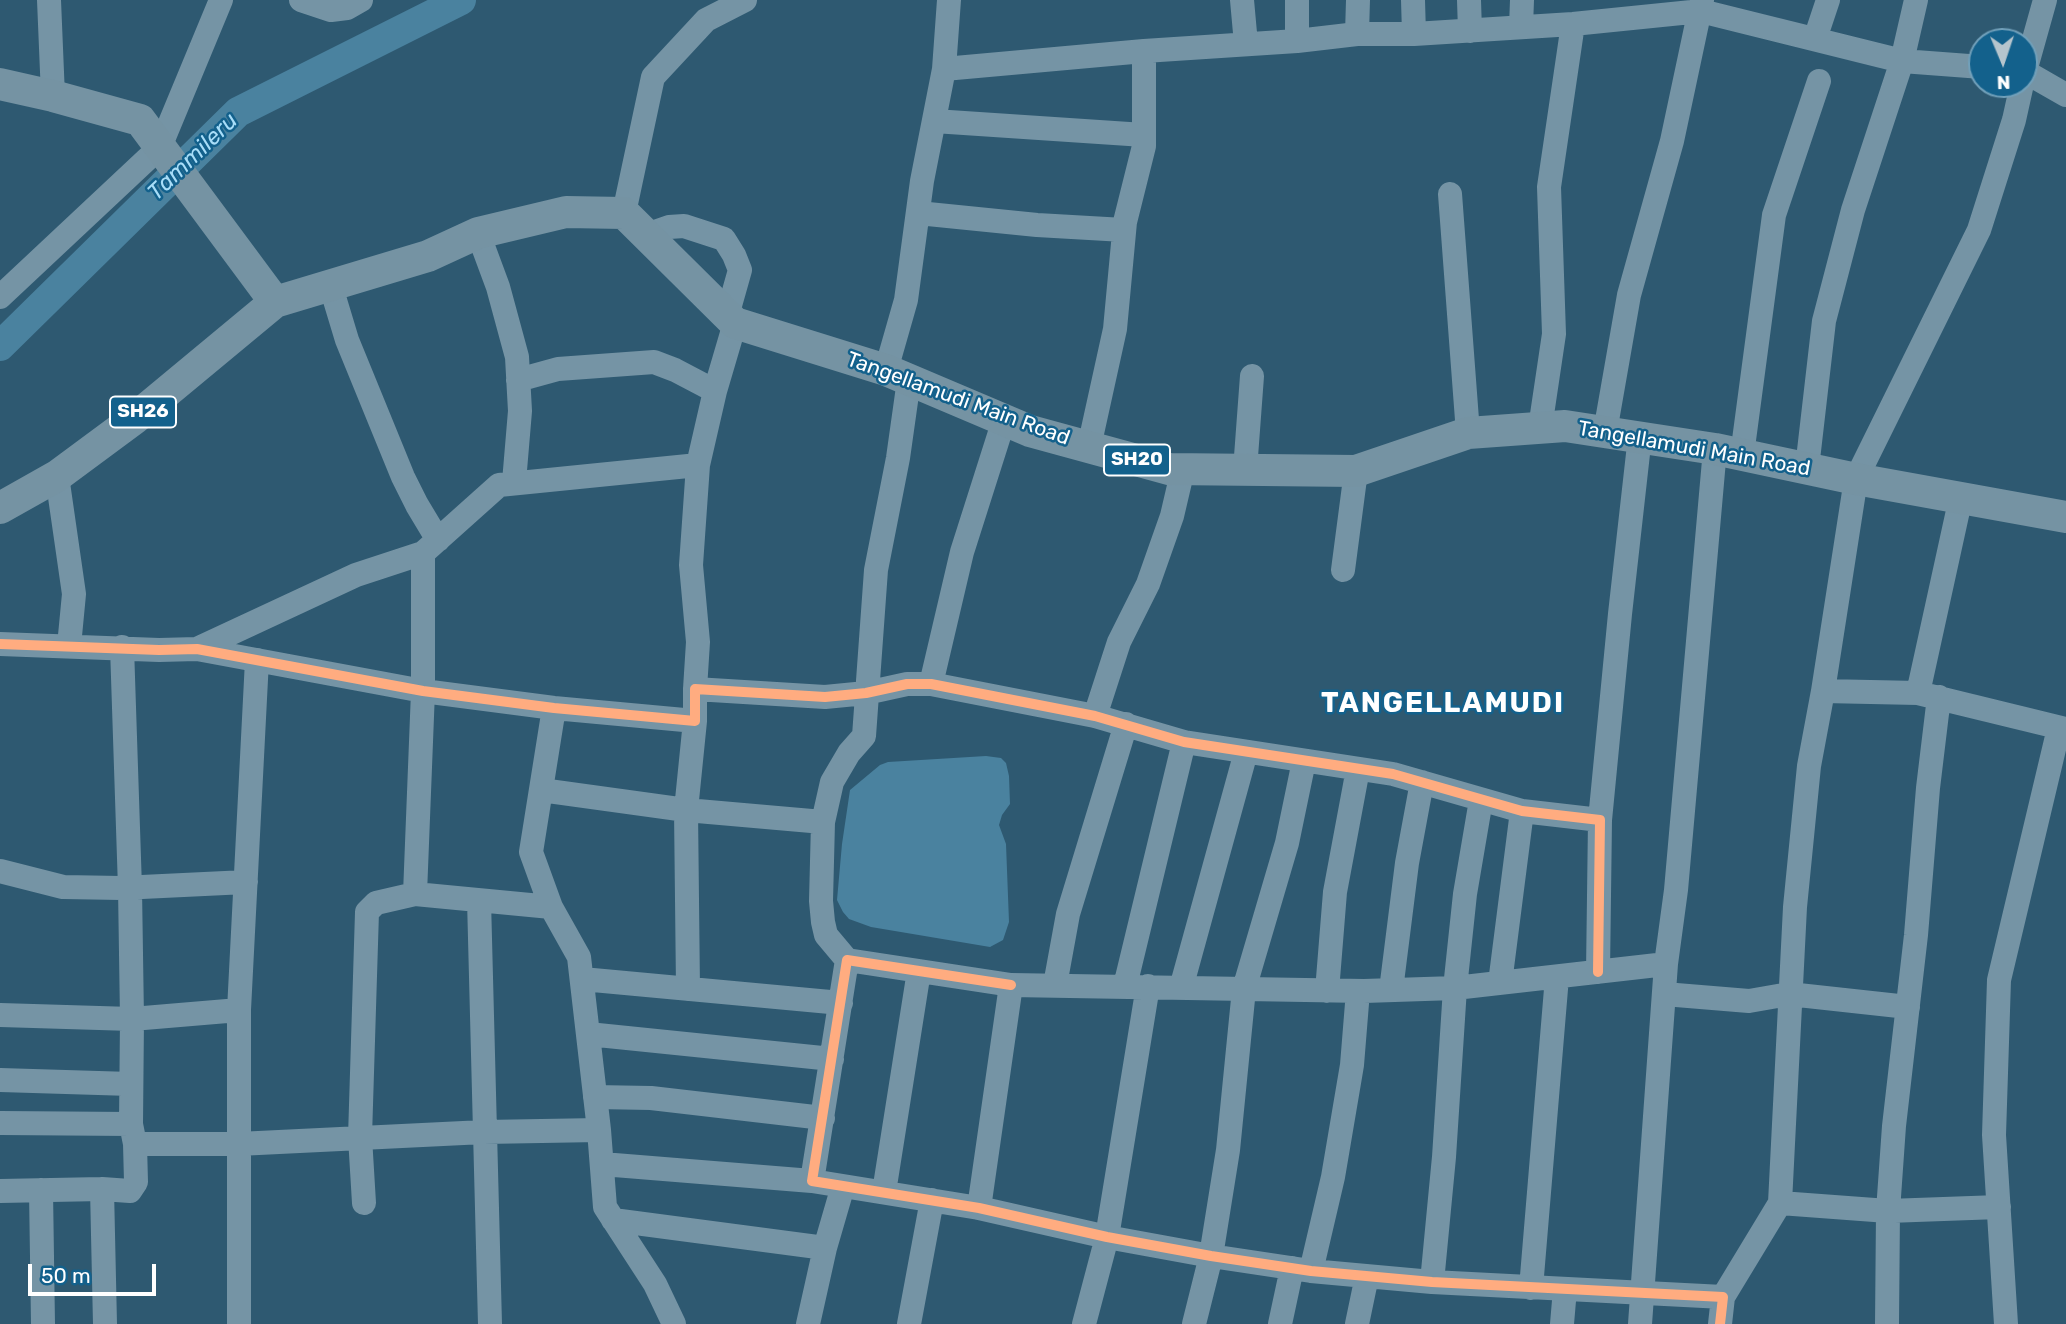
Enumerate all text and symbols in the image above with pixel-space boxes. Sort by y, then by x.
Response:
north arrow [1968,28,2038,98]
text: N [1996,71,2011,94]
water label: Tammileru [142,107,244,207]
street label: Tangellamudi Main Road [843,347,1073,451]
road number: SH26 [110,396,176,428]
street label: Tangellamudi Main Road [1576,416,1812,482]
road number: SH20 [1104,444,1170,475]
district label: TANGELLAMUDI [1323,687,1563,721]
scale bar [32,1250,159,1294]
text: 50 m [41,1263,91,1288]

